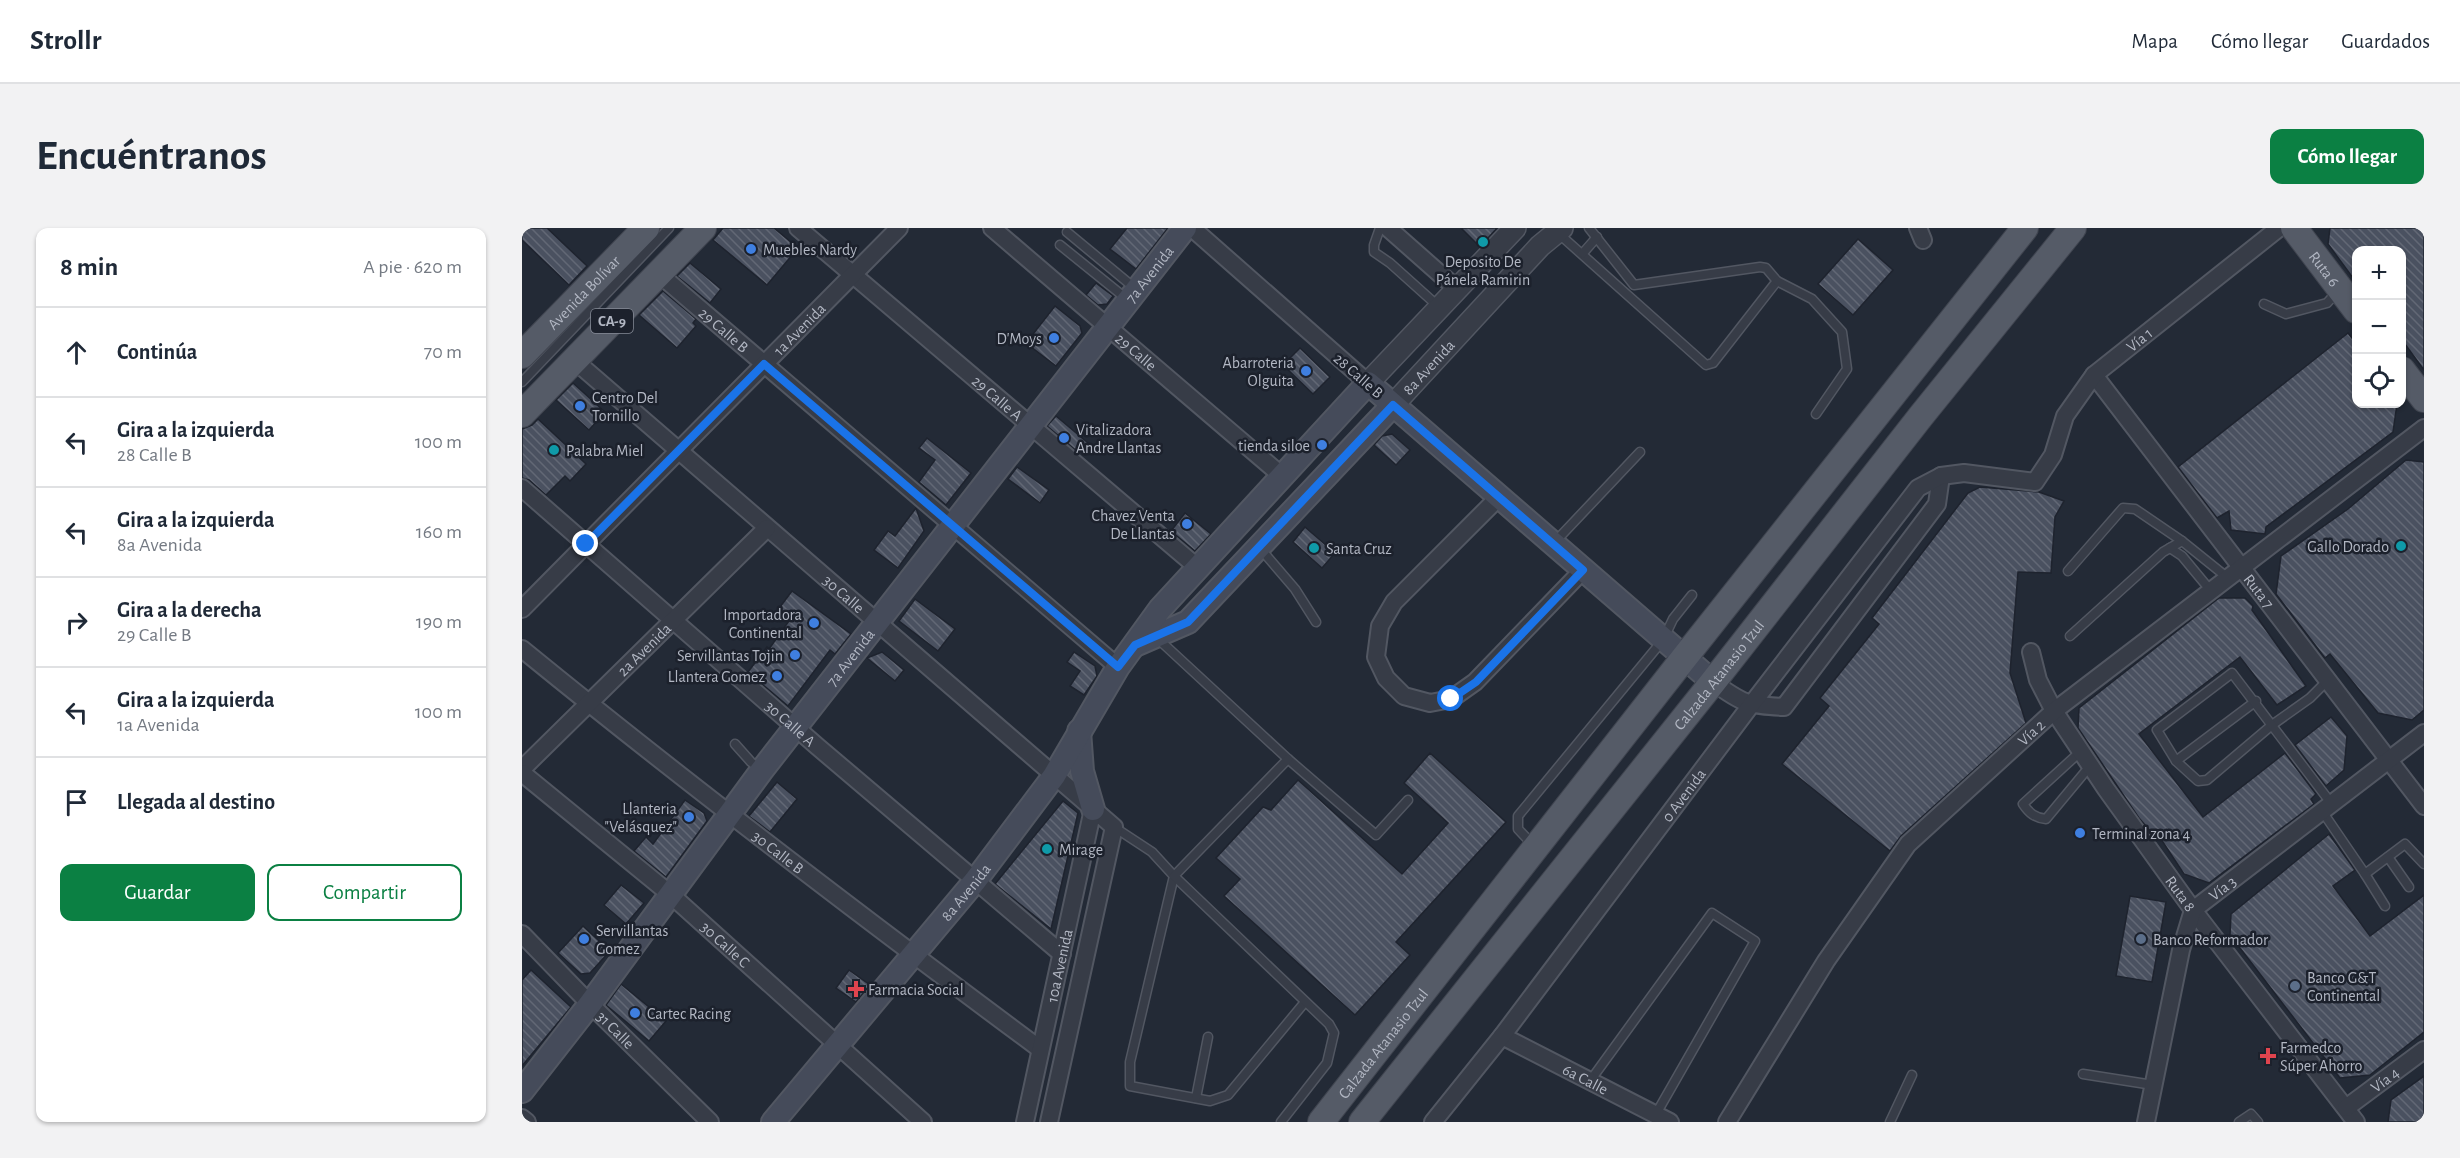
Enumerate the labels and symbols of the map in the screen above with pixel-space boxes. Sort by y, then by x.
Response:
marker: Deposito De Pánela Ramirin [1476,235,1490,249]
marker: Muebles Nardy [744,242,758,256]
place label: Muebles Nardy [763,242,857,259]
street label: 7a Avenida [1123,243,1177,306]
street label: Ruta 6 [2306,249,2342,290]
street label: Avenida Bolívar [545,252,624,333]
place label: Deposito De Pánela Ramirin [1436,254,1530,288]
street label: 1a Avenida [771,300,829,359]
street label: 29 Calle B [696,305,751,356]
road number: CA-9 [591,309,633,333]
street label: Vía 1 [2124,325,2156,355]
street label: 29 Calle [1112,330,1159,374]
place label: D'Moys [997,331,1042,348]
marker: D'Moys [1047,331,1061,345]
street label: 8a Avenida [1400,337,1458,398]
street label: 28 Calle B [1331,350,1386,401]
place label: Abarroteria Olguita [1222,355,1294,389]
marker: Abarroteria Olguita [1299,364,1313,378]
street label: 29 Calle A [969,373,1025,424]
place label: Centro Del Tornillo [592,390,658,424]
marker: Centro Del Tornillo [573,399,587,413]
place label: Vitalizadora Andre Llantas [1076,422,1161,456]
marker: Vitalizadora Andre Llantas [1057,431,1071,445]
place label: tienda siloe [1238,438,1310,454]
marker: tienda siloe [1315,438,1329,452]
marker: Palabra Miel [547,443,561,457]
place label: Palabra Miel [566,443,644,459]
place label: Chavez Venta De Llantas [1092,508,1175,542]
marker: Chavez Venta De Llantas [1180,517,1194,531]
route end [572,530,598,556]
place label: Gallo Dorado [2307,539,2389,555]
marker: Gallo Dorado [2394,539,2408,553]
marker: Santa Cruz [1307,541,1321,555]
place label: Santa Cruz [1326,541,1392,557]
street label: Ruta 7 [2240,571,2277,612]
street label: 30 Calle [820,572,867,616]
place label: Importadora Continental [723,607,802,641]
marker: Importadora Continental [807,616,821,630]
street label: Calzada Atanasio Tzul [1671,617,1767,733]
street label: 2a Avenida [615,620,674,679]
street label: 7a Avenida [824,626,878,689]
place label: Servillantas Tojin [677,648,783,665]
marker: Servillantas Tojin [788,648,802,662]
place label: Llantera Gomez [668,669,765,685]
marker: Llantera Gomez [770,669,784,683]
route start [1437,685,1463,711]
street label: 30 Calle A [762,698,818,750]
street label: Vía 2 [2015,717,2048,749]
street label: 0 Avenida [1659,766,1709,825]
place label: Llanteria "Velásquez" [605,801,677,835]
marker: Llanteria "Velásquez" [682,810,696,824]
marker: Terminal zona 4 [2073,826,2087,840]
place label: Terminal zona 4 [2092,826,2191,842]
street label: 30 Calle B [749,828,807,877]
marker: Mirage [1040,842,1054,856]
place label: Mirage [1059,842,1103,858]
street label: 8a Avenida [938,861,994,924]
street label: Ruta 8 [2162,873,2198,915]
street label: Vía 3 [2206,873,2239,904]
street label: 30 Calle C [697,919,752,971]
place label: Servillantas Gomez [596,923,668,957]
street label: 10a Avenida [1044,928,1076,1004]
marker: Servillantas Gomez [577,932,591,946]
marker: Banco Reformador [2134,932,2148,946]
place label: Banco Reformador [2153,932,2269,948]
place label: Banco G&T Continental [2307,970,2380,1004]
marker: Banco G&T Continental [2288,979,2302,993]
marker: Farmacia Social [849,982,863,996]
place label: Farmacia Social [868,982,964,998]
street label: Calzada Atanasio Tzul [1336,986,1431,1102]
marker: Cartec Racing [628,1006,642,1020]
place label: Cartec Racing [647,1006,731,1022]
street label: 31 Calle [593,1008,637,1052]
place label: Farmedco Súper Ahorro [2280,1040,2363,1074]
marker: Farmedco Súper Ahorro [2261,1049,2275,1063]
street label: 6a Calle [1560,1062,1610,1098]
street label: Vía 4 [2368,1064,2402,1096]

